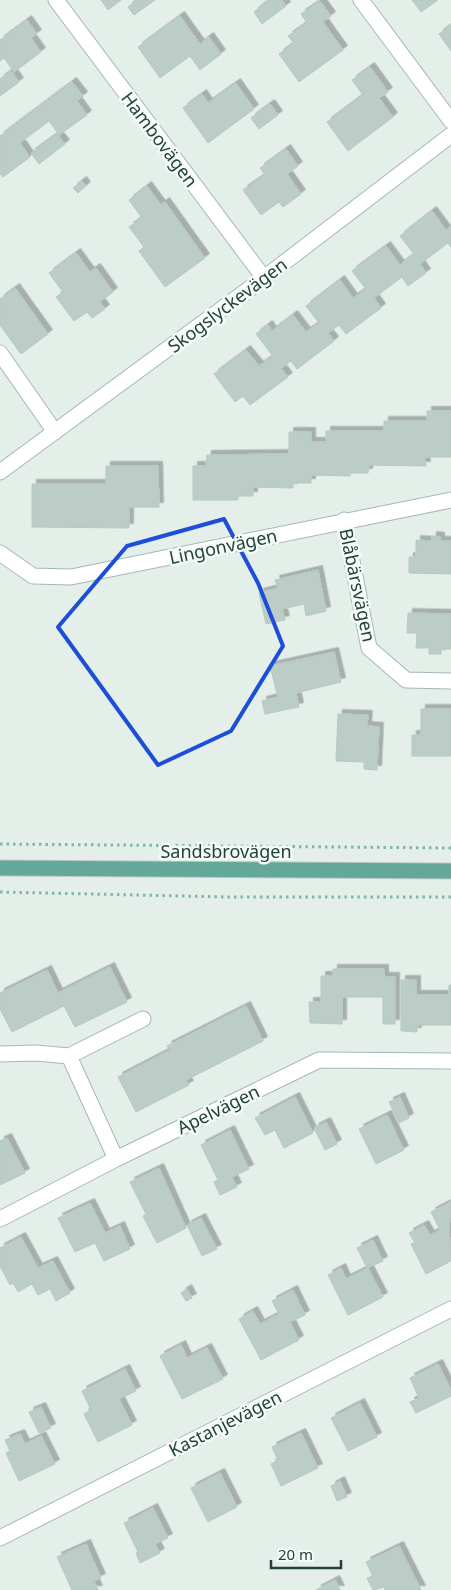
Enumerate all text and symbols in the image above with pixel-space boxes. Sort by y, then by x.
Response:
street label: Hambovägen [116,86,204,192]
street label: Skogslyckevägen [162,252,292,358]
street label: Lingonvägen [167,523,279,569]
street label: Blåbärsvägen [334,526,382,644]
street label: Sandsbrovägen [160,839,292,863]
street label: Apelvägen [173,1079,263,1139]
street label: Kastanjevägen [164,1384,286,1462]
scale bar [271,1538,341,1570]
text: 20 m [278,1544,313,1564]

